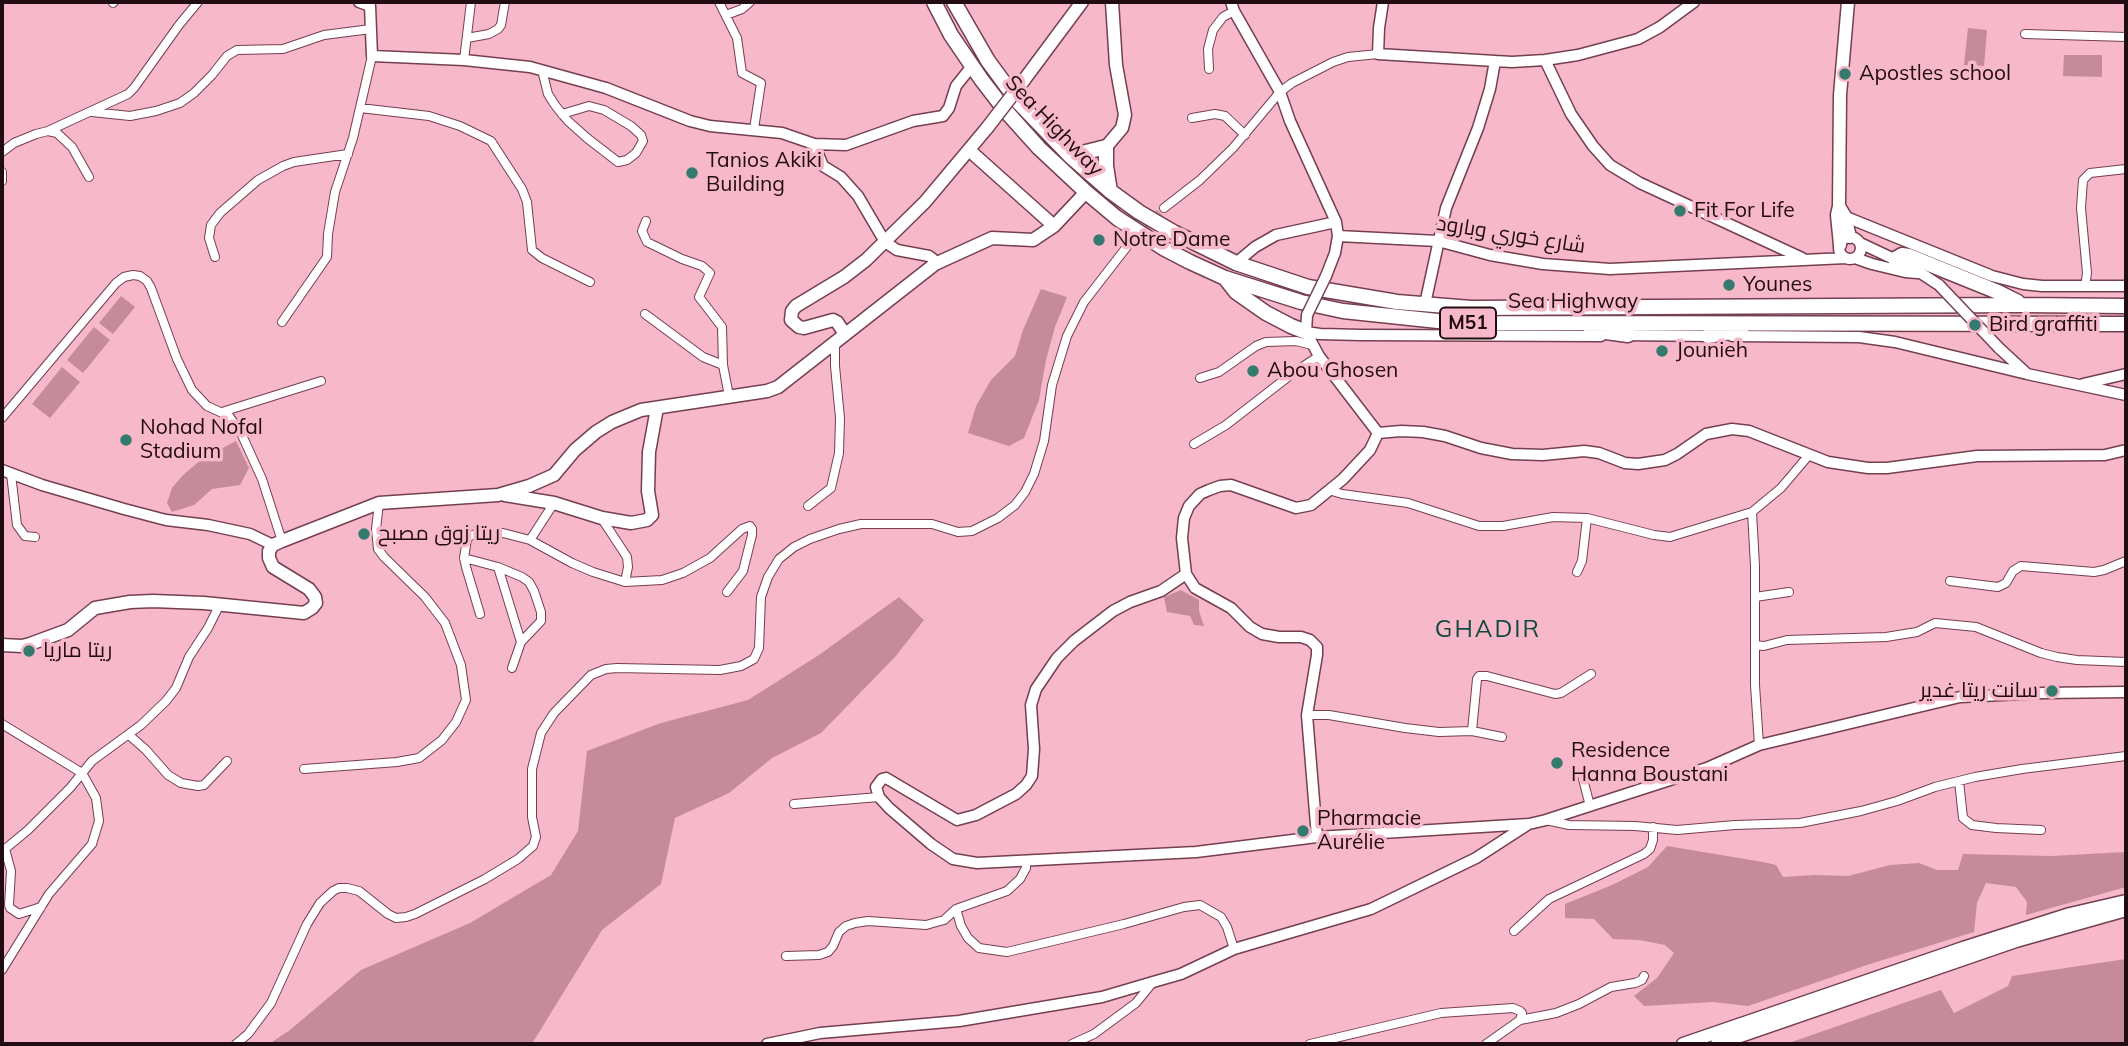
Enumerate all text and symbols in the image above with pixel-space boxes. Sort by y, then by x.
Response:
place label: Apostles school [1859,61,2011,87]
marker: Apostles school [1837,66,1853,82]
street label: Sea Highway [1000,70,1108,182]
place label: Tanios Akiki Building [706,148,822,198]
marker: Tanios Akiki Building [684,165,700,181]
place label: Fit For Life [1694,198,1795,224]
marker: Fit For Life [1672,203,1688,219]
street label: شارع خوري وبارود [1435,211,1587,259]
place label: Notre Dame [1113,227,1230,253]
marker: Notre Dame [1091,232,1107,248]
place label: Younes [1743,272,1812,298]
marker: Younes [1721,277,1737,293]
street label: Sea Highway [1508,289,1638,315]
road number: M51 [1440,308,1496,338]
place label: Bird graffiti [1989,312,2098,338]
marker: Bird graffiti [1967,317,1983,333]
place label: Jounieh [1676,338,1748,364]
marker: Jounieh [1654,343,1670,359]
place label: Abou Ghosen [1267,358,1398,384]
marker: Abou Ghosen [1245,363,1261,379]
place label: Nohad Nofal Stadium [140,415,263,465]
marker: Nohad Nofal Stadium [118,432,134,448]
place label: ريتا زوق مصبح [378,521,500,547]
marker: ريتا زوق مصبح [356,526,372,542]
district label: GHADIR [1436,616,1540,644]
place label: ريتا ماريا [43,638,112,664]
marker: ريتا ماريا [21,643,37,659]
place label: سانت ريتا غدير [1920,678,2038,704]
marker: سانت ريتا غدير [2044,683,2060,699]
place label: Residence Hanna Boustani [1571,738,1728,788]
marker: Residence Hanna Boustani [1549,755,1565,771]
place label: Pharmacie Aurélie [1317,806,1421,856]
marker: Pharmacie Aurélie [1295,823,1311,839]

